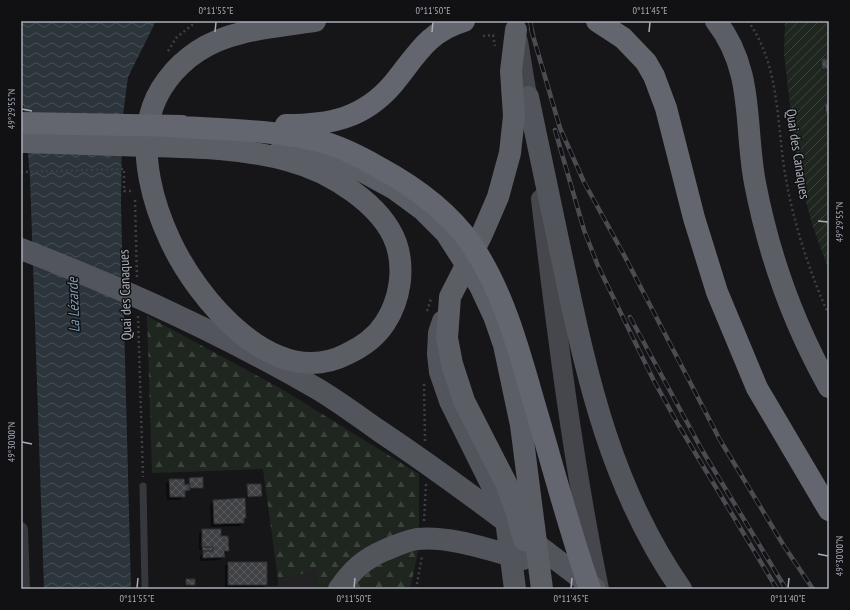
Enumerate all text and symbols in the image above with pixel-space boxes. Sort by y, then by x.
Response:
text: 0°11'55"E [199,4,233,17]
text: 0°11'50"E [416,4,450,17]
text: 0°11'45"E [633,4,667,17]
text: 49°29'55"N [5,89,18,129]
street label: Quai des Canaques [782,108,814,201]
text: 49°29'55"N [833,202,846,242]
street label: Quai des Canaques [114,249,136,341]
water label: La Lézarde [63,276,83,333]
text: 49°30'00"N [5,422,18,462]
text: 49°30'00"N [833,536,846,576]
text: 0°11'55"E [120,592,154,605]
text: 0°11'50"E [337,592,371,605]
text: 0°11'45"E [554,592,588,605]
text: 0°11'40"E [771,592,805,605]

